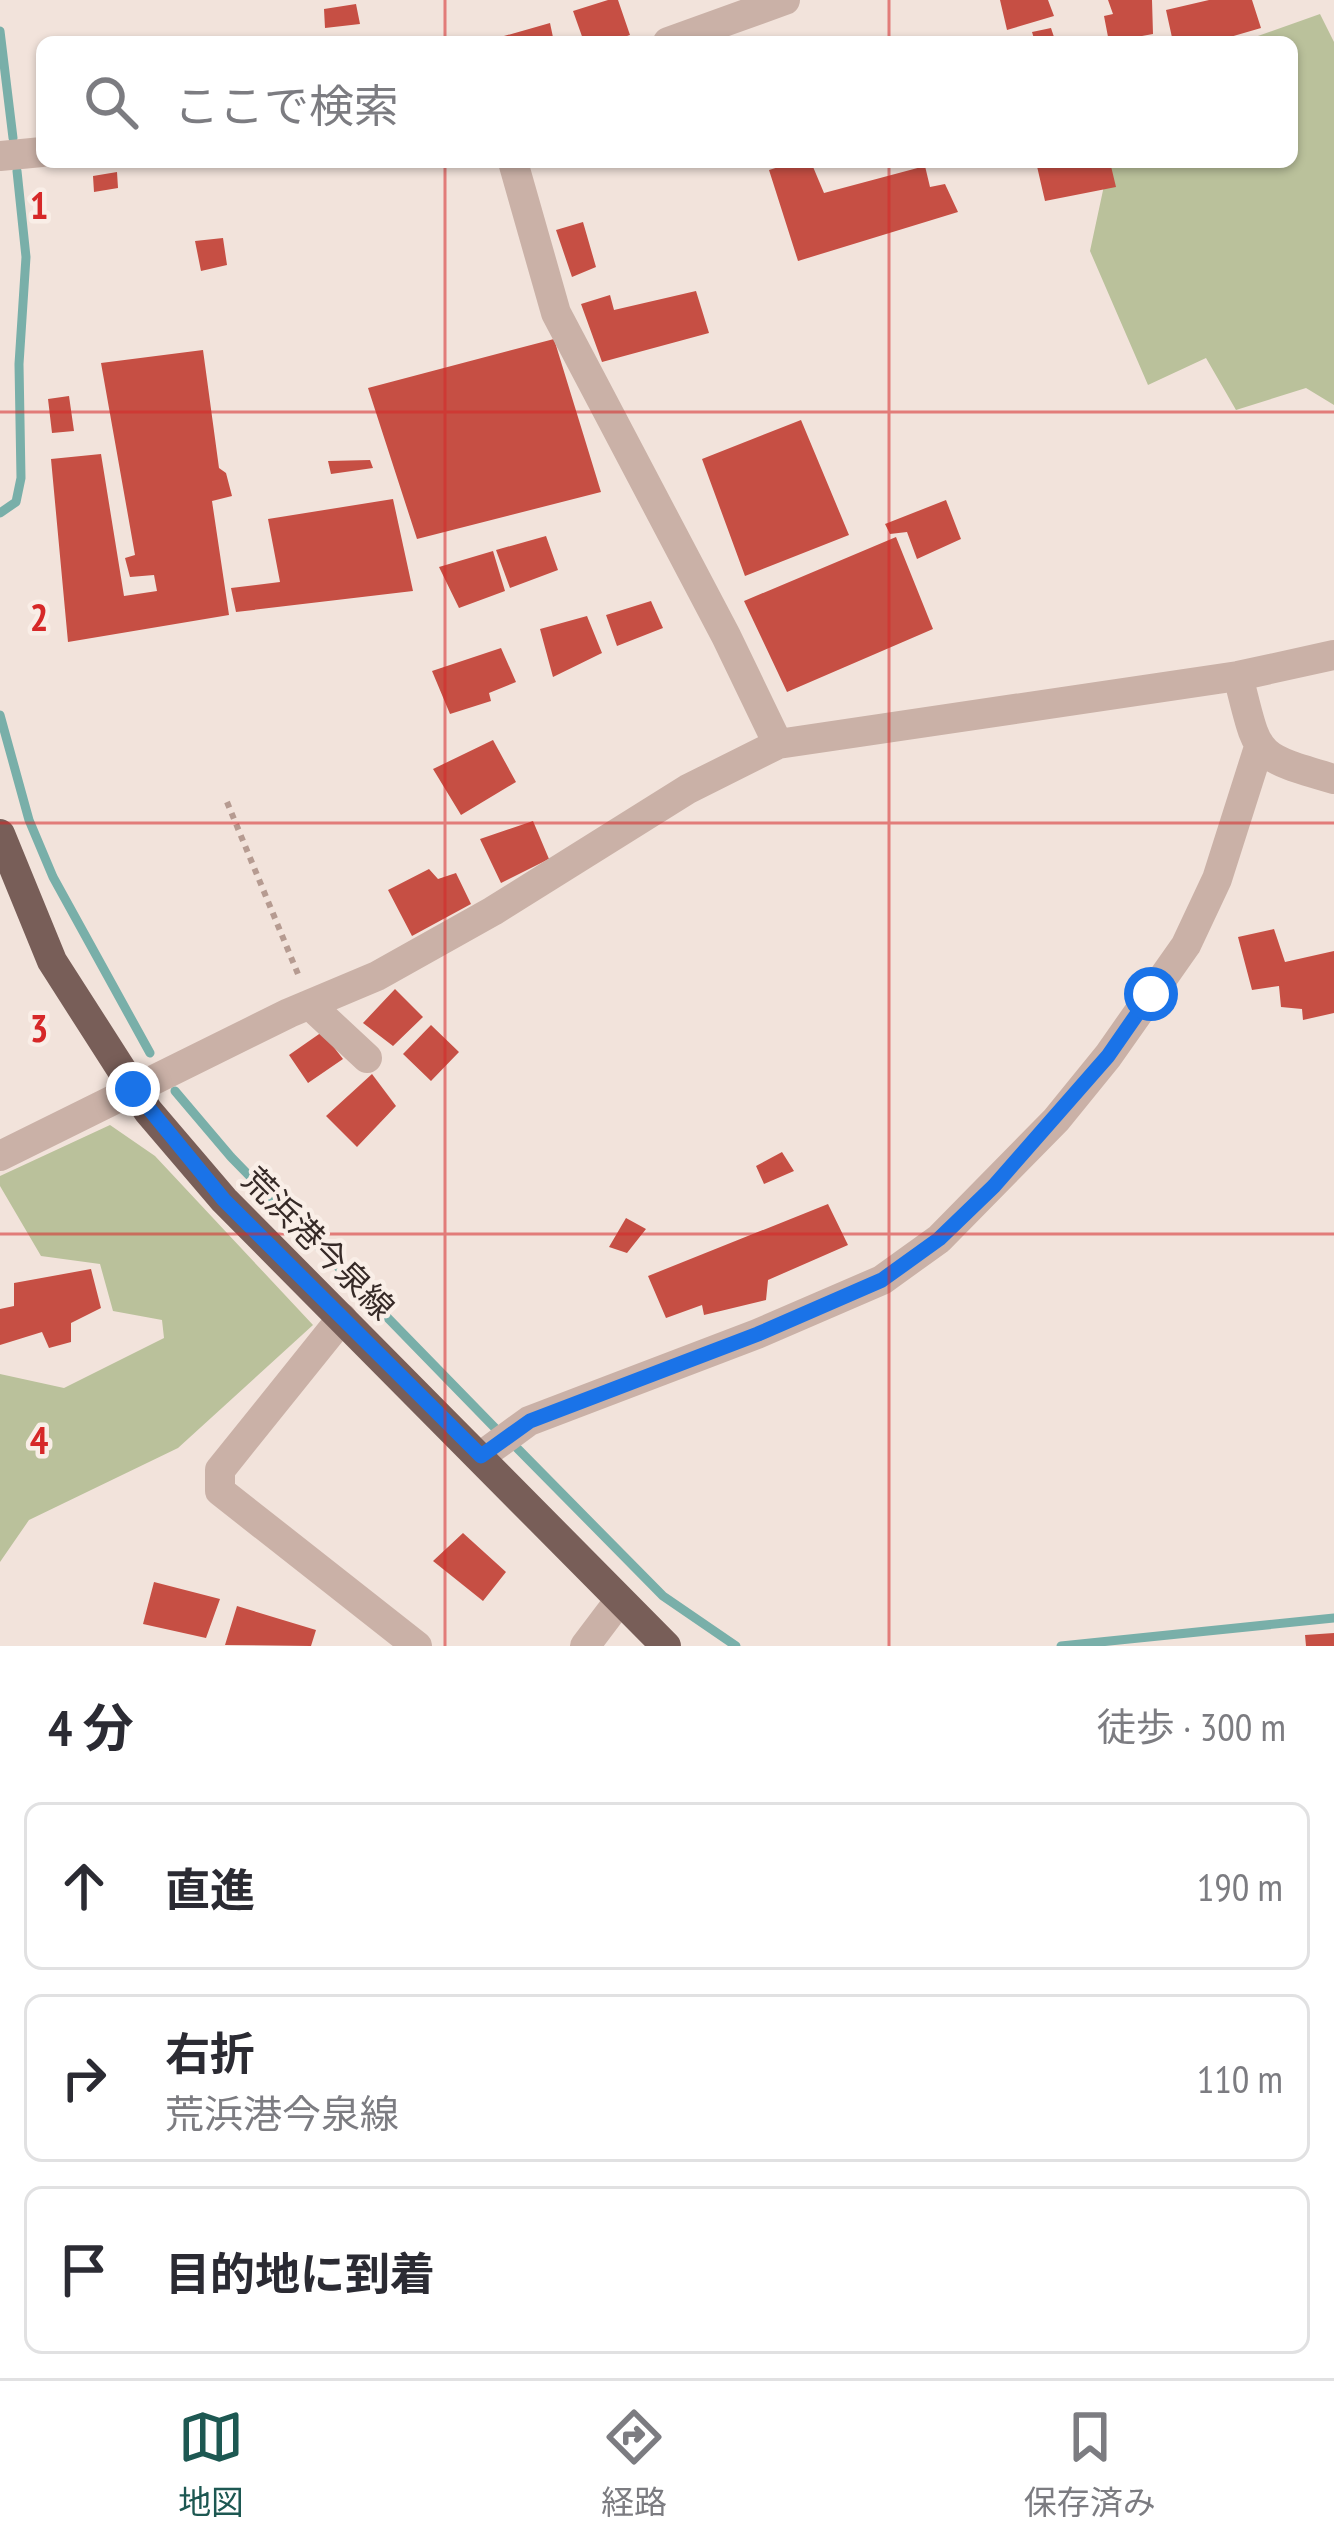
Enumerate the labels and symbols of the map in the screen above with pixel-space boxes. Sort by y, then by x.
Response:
text: 1 [30,179,48,230]
text: 2 [30,591,48,642]
route start [1124,967,1178,1021]
text: 3 [30,1002,48,1053]
route end [106,1062,160,1116]
street label: 荒浜港今泉線 [234,1158,404,1328]
text: 4 [30,1414,49,1465]

